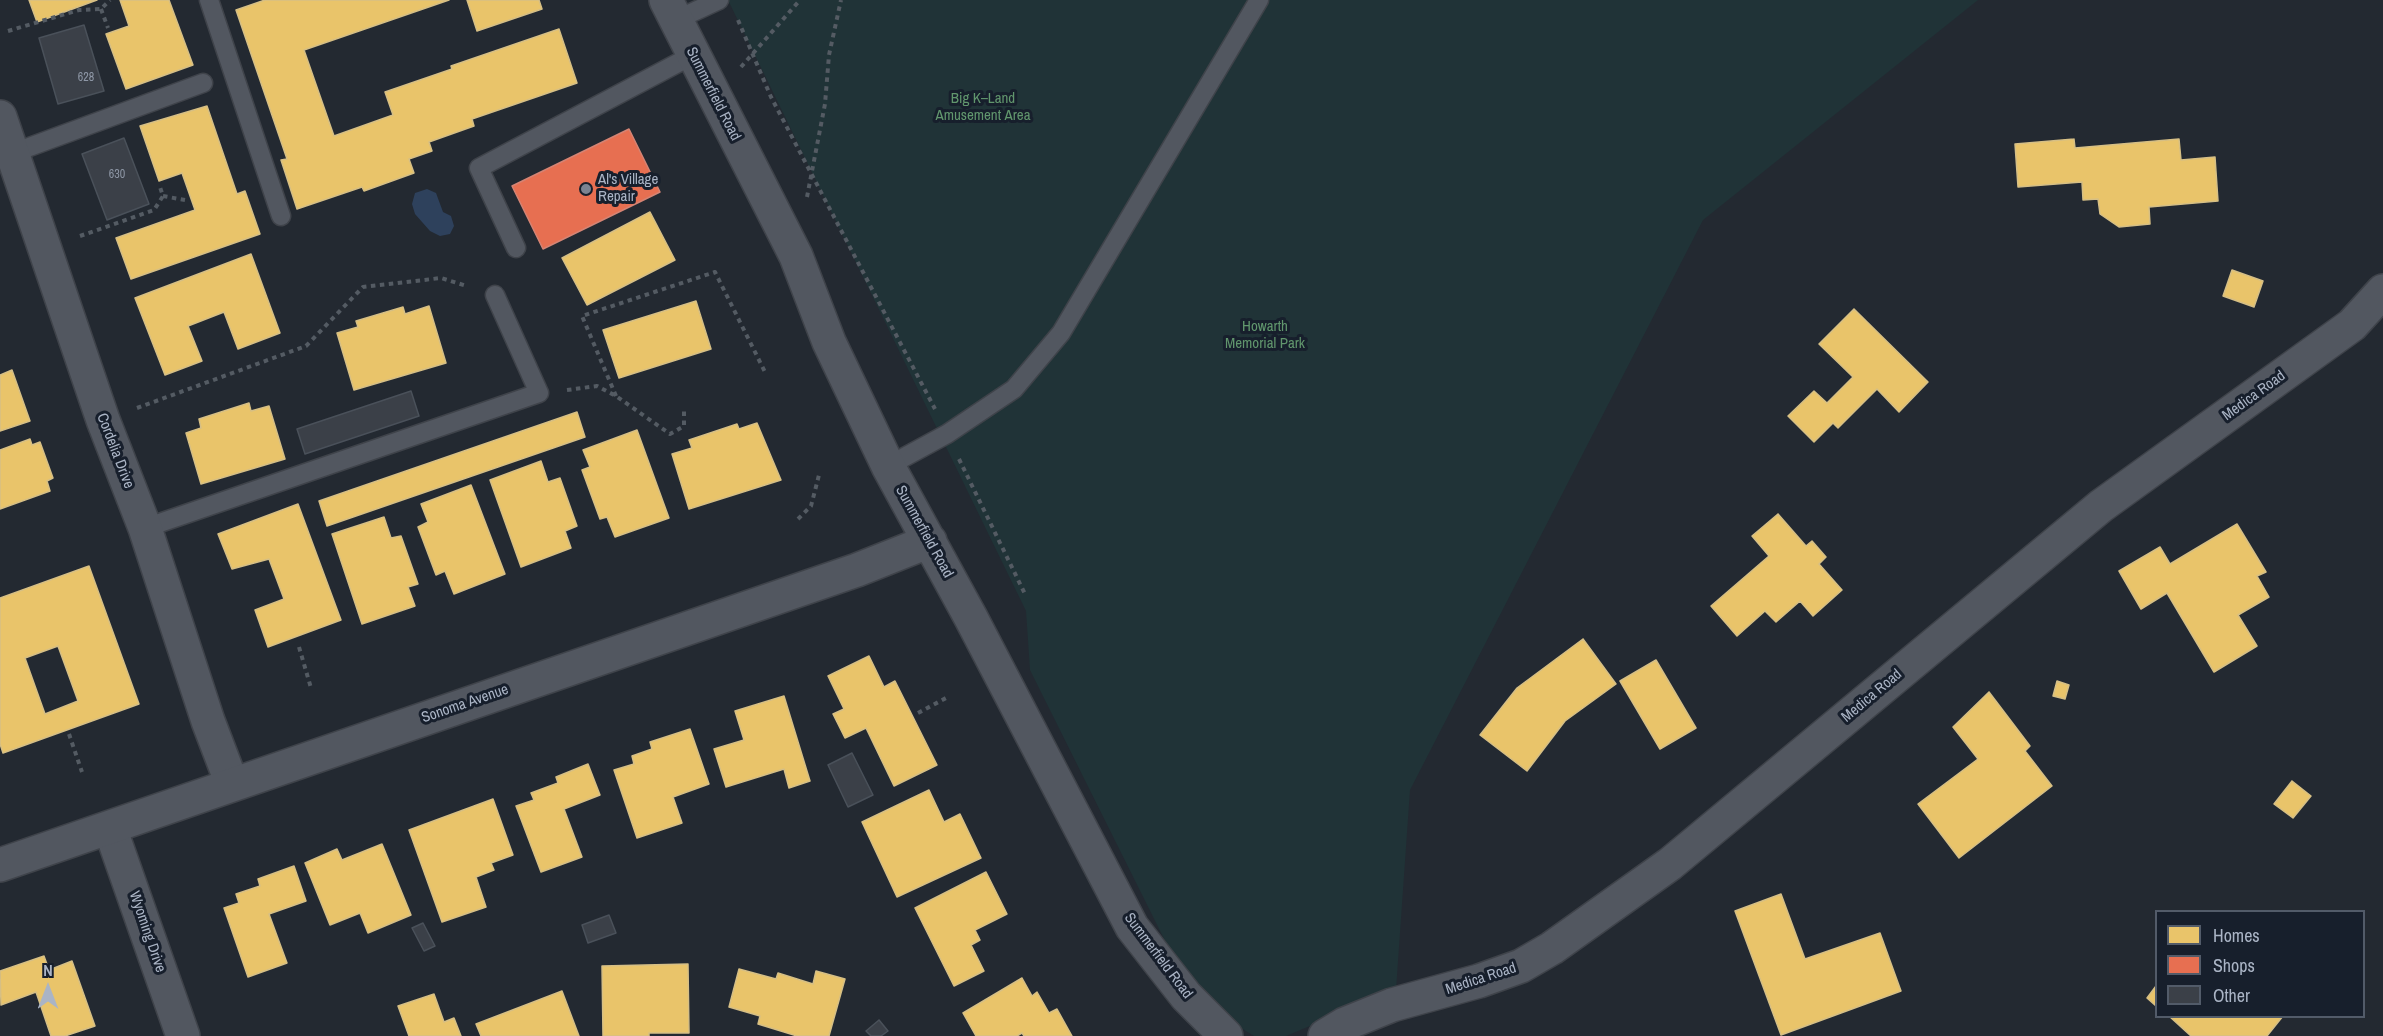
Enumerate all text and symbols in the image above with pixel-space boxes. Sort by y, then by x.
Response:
street label: Summerfield Road [682,44,744,144]
house number: 628 [78,71,94,85]
park label: Big K–Land Amusement Area [935,90,1031,125]
house number: 630 [109,168,125,182]
place label: Al's Village Repair [598,171,658,206]
marker: Al's Village Repair [579,182,593,196]
park label: Howarth Memorial Park [1225,318,1305,353]
street label: Medica Road [2219,367,2289,425]
street label: Cordelia Drive [92,411,138,491]
street label: Summerfield Road [891,483,957,581]
street label: Medica Road [1838,666,1906,726]
street label: Sonoma Avenue [419,681,511,727]
street label: Wyoming Drive [125,889,169,975]
street label: Summerfield Road [1120,910,1196,1002]
legend [2155,910,2365,1018]
text: Homes [2213,923,2260,948]
text: Shops [2213,953,2255,978]
north arrow [18,958,78,1018]
text: N [43,959,53,981]
street label: Medica Road [1443,959,1519,999]
text: Other [2213,983,2250,1008]

